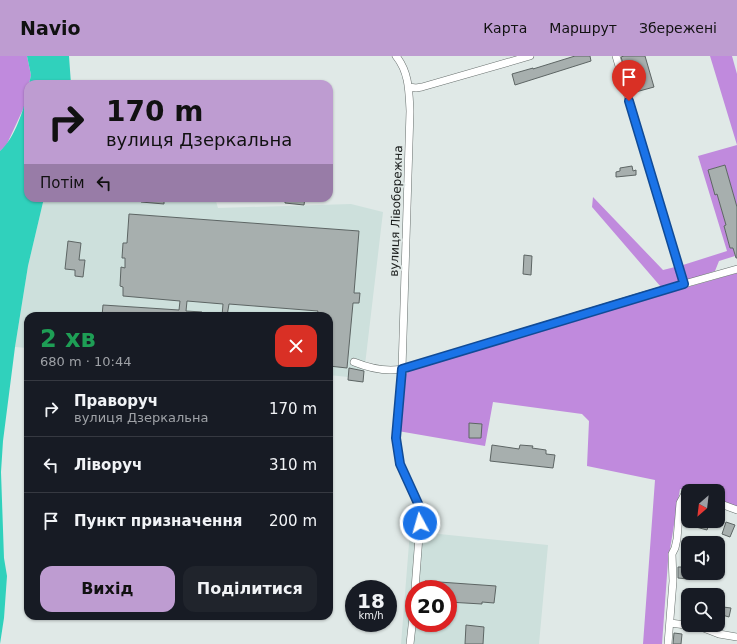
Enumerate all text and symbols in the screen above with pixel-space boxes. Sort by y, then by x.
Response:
text: Navio [20,17,81,39]
text: Карта [483,20,527,36]
text: Маршрут [549,20,617,36]
text: Збережені [639,20,717,36]
pin [612,60,646,101]
icon: arrive [618,66,640,88]
text: 170 m [106,95,203,128]
icon: right [40,96,92,148]
text: вулиця Дзеркальна [106,129,292,150]
street label: вулиця Лівобережна [387,145,405,277]
icon: left [93,172,115,194]
text: Потім [40,174,85,192]
text: 2 хв [40,325,96,353]
button: close [275,325,317,367]
text: 680 m · 10:44 [40,354,131,369]
text: Праворуч [74,392,158,410]
icon: right [40,398,62,420]
text: 170 m [269,400,317,418]
text: вулиця Дзеркальна [74,410,209,425]
icon: left [40,454,62,476]
text: Ліворуч [74,456,142,474]
text: 310 m [269,456,317,474]
north arrow [681,484,725,528]
map controls [681,484,725,632]
position arrow [399,502,441,544]
icon: arrive [40,510,62,532]
text: Пункт призначення [74,512,242,530]
text: 200 m [269,512,317,530]
button: sound [681,536,725,580]
button: Вихід [40,566,175,612]
button: Поділитися [183,566,317,612]
speed limit sign: 20 [405,580,457,632]
button: search [681,588,725,632]
text: 18 [357,589,385,613]
text: km/h [358,610,384,621]

